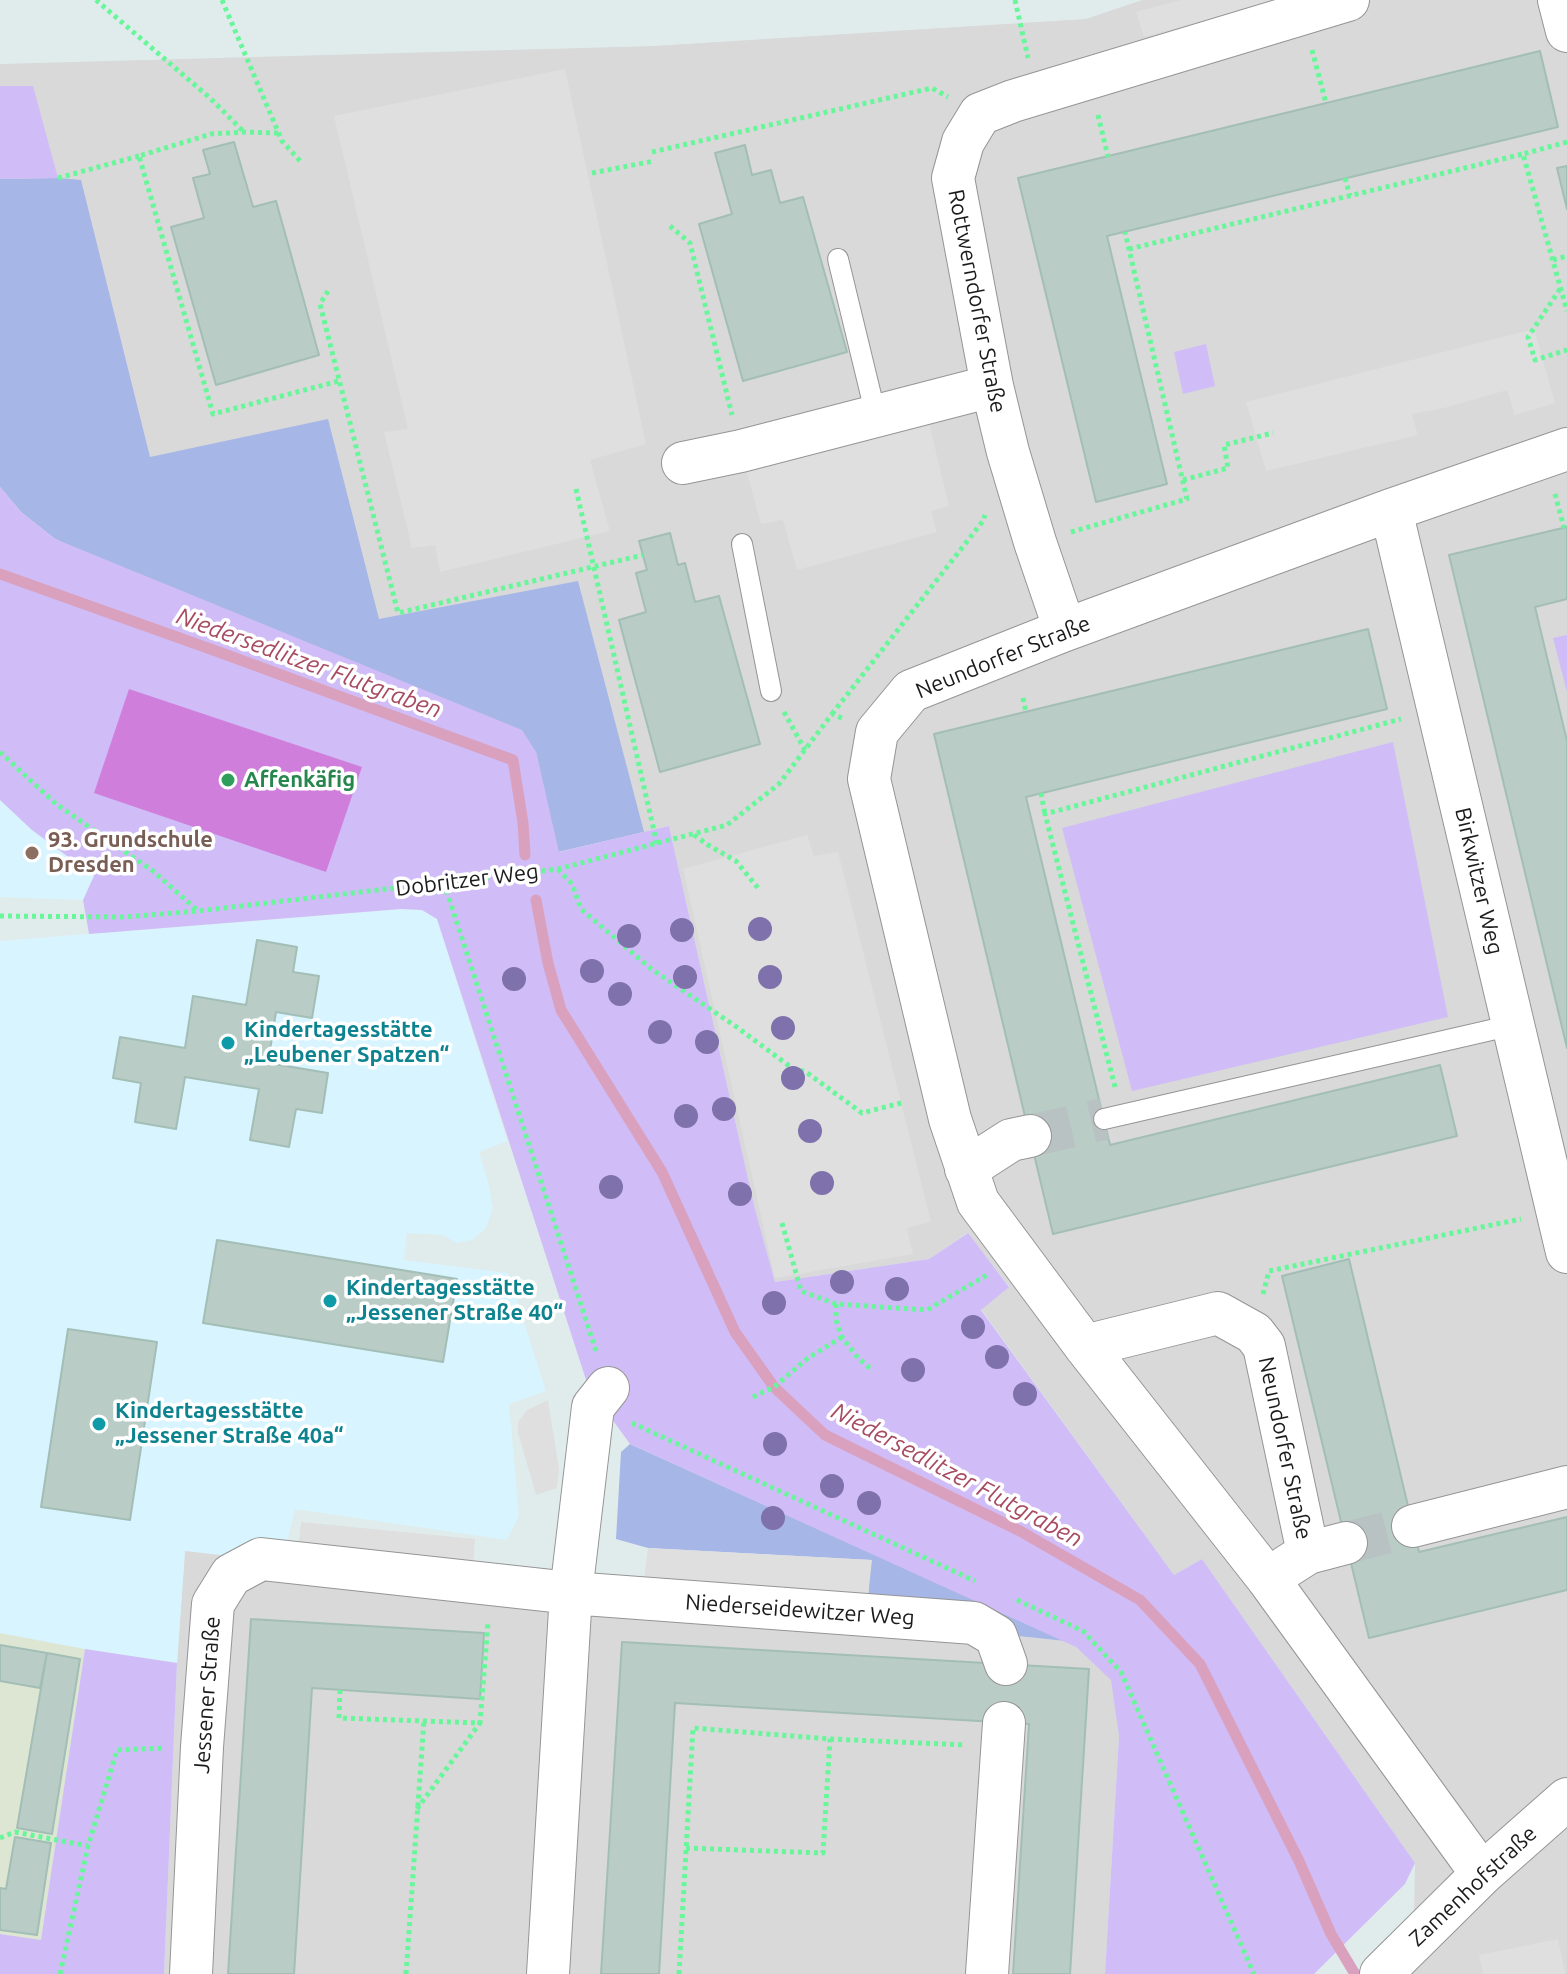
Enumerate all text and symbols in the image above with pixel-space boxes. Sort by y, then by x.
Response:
street label: Rottwerndorfer Straße [942,187,1012,415]
water label: Niedersedlitzer Flutgraben [172,602,446,724]
street label: Neundorfer Straße [912,610,1094,704]
place label: Affenkäfig [244,767,355,793]
marker: Affenkäfig [219,771,237,789]
street label: Birkwitzer Weg [1449,805,1509,957]
place label: 93. Grundschule Dresden [48,827,213,878]
marker: 93. Grundschule Dresden [23,844,41,862]
street label: Dobritzer Weg [394,858,540,902]
place label: Kindertagesstätte „Leubener Spatzen“ [244,1017,449,1068]
marker: Kindertagesstätte „Leubener Spatzen“ [219,1034,237,1052]
place label: Kindertagesstätte „Jessener Straße 40“ [346,1275,563,1326]
marker: Kindertagesstätte „Jessener Straße 40“ [321,1292,339,1310]
street label: Neundorfer Straße [1253,1354,1317,1542]
water label: Niedersedlitzer Flutgraben [827,1397,1087,1553]
place label: Kindertagesstätte „Jessener Straße 40a“ [115,1398,343,1450]
marker: Kindertagesstätte „Jessener Straße 40a“ [90,1415,108,1433]
street label: Niederseidewitzer Weg [684,1589,916,1631]
street label: Jessener Straße [188,1616,226,1774]
street label: Zamenhofstraße [1404,1820,1542,1952]

